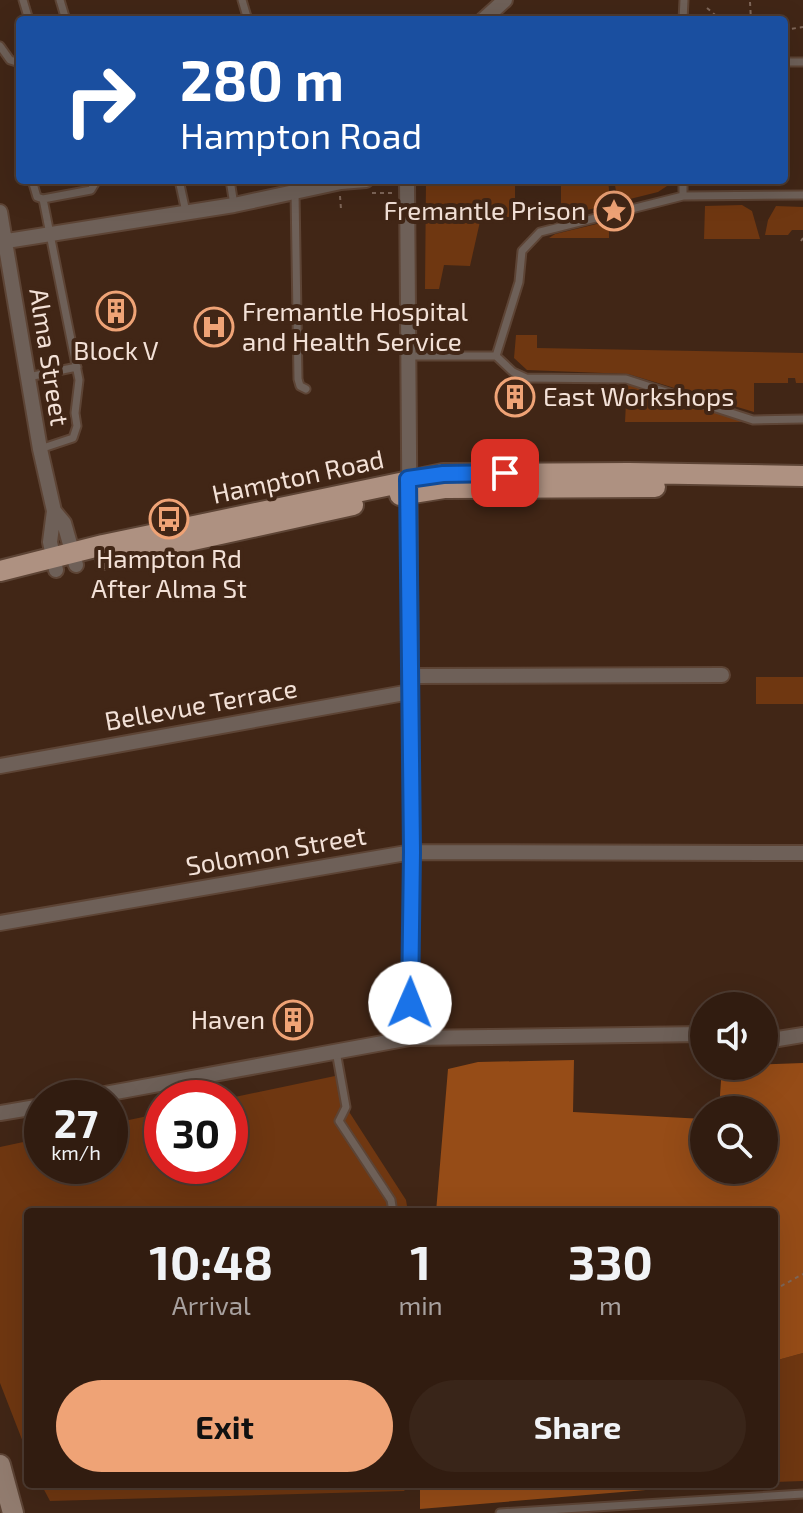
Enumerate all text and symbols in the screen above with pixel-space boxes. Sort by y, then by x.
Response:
text: 280 m [180,45,344,112]
icon: right [48,48,152,152]
text: Hampton Road [180,113,422,156]
place icon: Fremantle Prison [593,190,635,232]
place label: Fremantle Prison [384,194,586,225]
street label: Alma Street [24,286,77,428]
building icon: Block V [95,290,137,332]
place label: Fremantle Hospital and Health Service [242,295,468,356]
hospital icon: Fremantle Hospital and Health Service [193,306,235,348]
place label: Block V [73,334,159,365]
building icon: East Workshops [494,376,536,418]
place label: East Workshops [543,380,734,411]
pin [471,439,539,507]
street label: Hampton Road [209,442,386,509]
icon: arrive [483,451,527,495]
bus stop icon: Hampton Rd After Alma St [148,498,190,540]
place label: Hampton Rd After Alma St [91,542,247,603]
street label: Bellevue Terrace [102,671,299,736]
street label: Solomon Street [183,818,368,881]
position arrow [368,961,452,1045]
map controls [690,992,778,1184]
button: sound [690,992,778,1080]
building icon: Haven [272,999,314,1041]
place label: Haven [191,1003,265,1034]
speed limit sign: 30 [144,1080,248,1184]
button: search [690,1096,778,1184]
text: 27 [54,1098,98,1146]
text: km/h [51,1140,101,1164]
text: 10:48 [149,1232,273,1290]
text: 1 [410,1232,431,1290]
text: 330 [568,1232,653,1290]
text: Arrival [172,1289,251,1320]
text: min [398,1289,443,1320]
text: m [599,1289,622,1320]
button: Exit [56,1380,393,1472]
button: Share [409,1380,746,1472]

